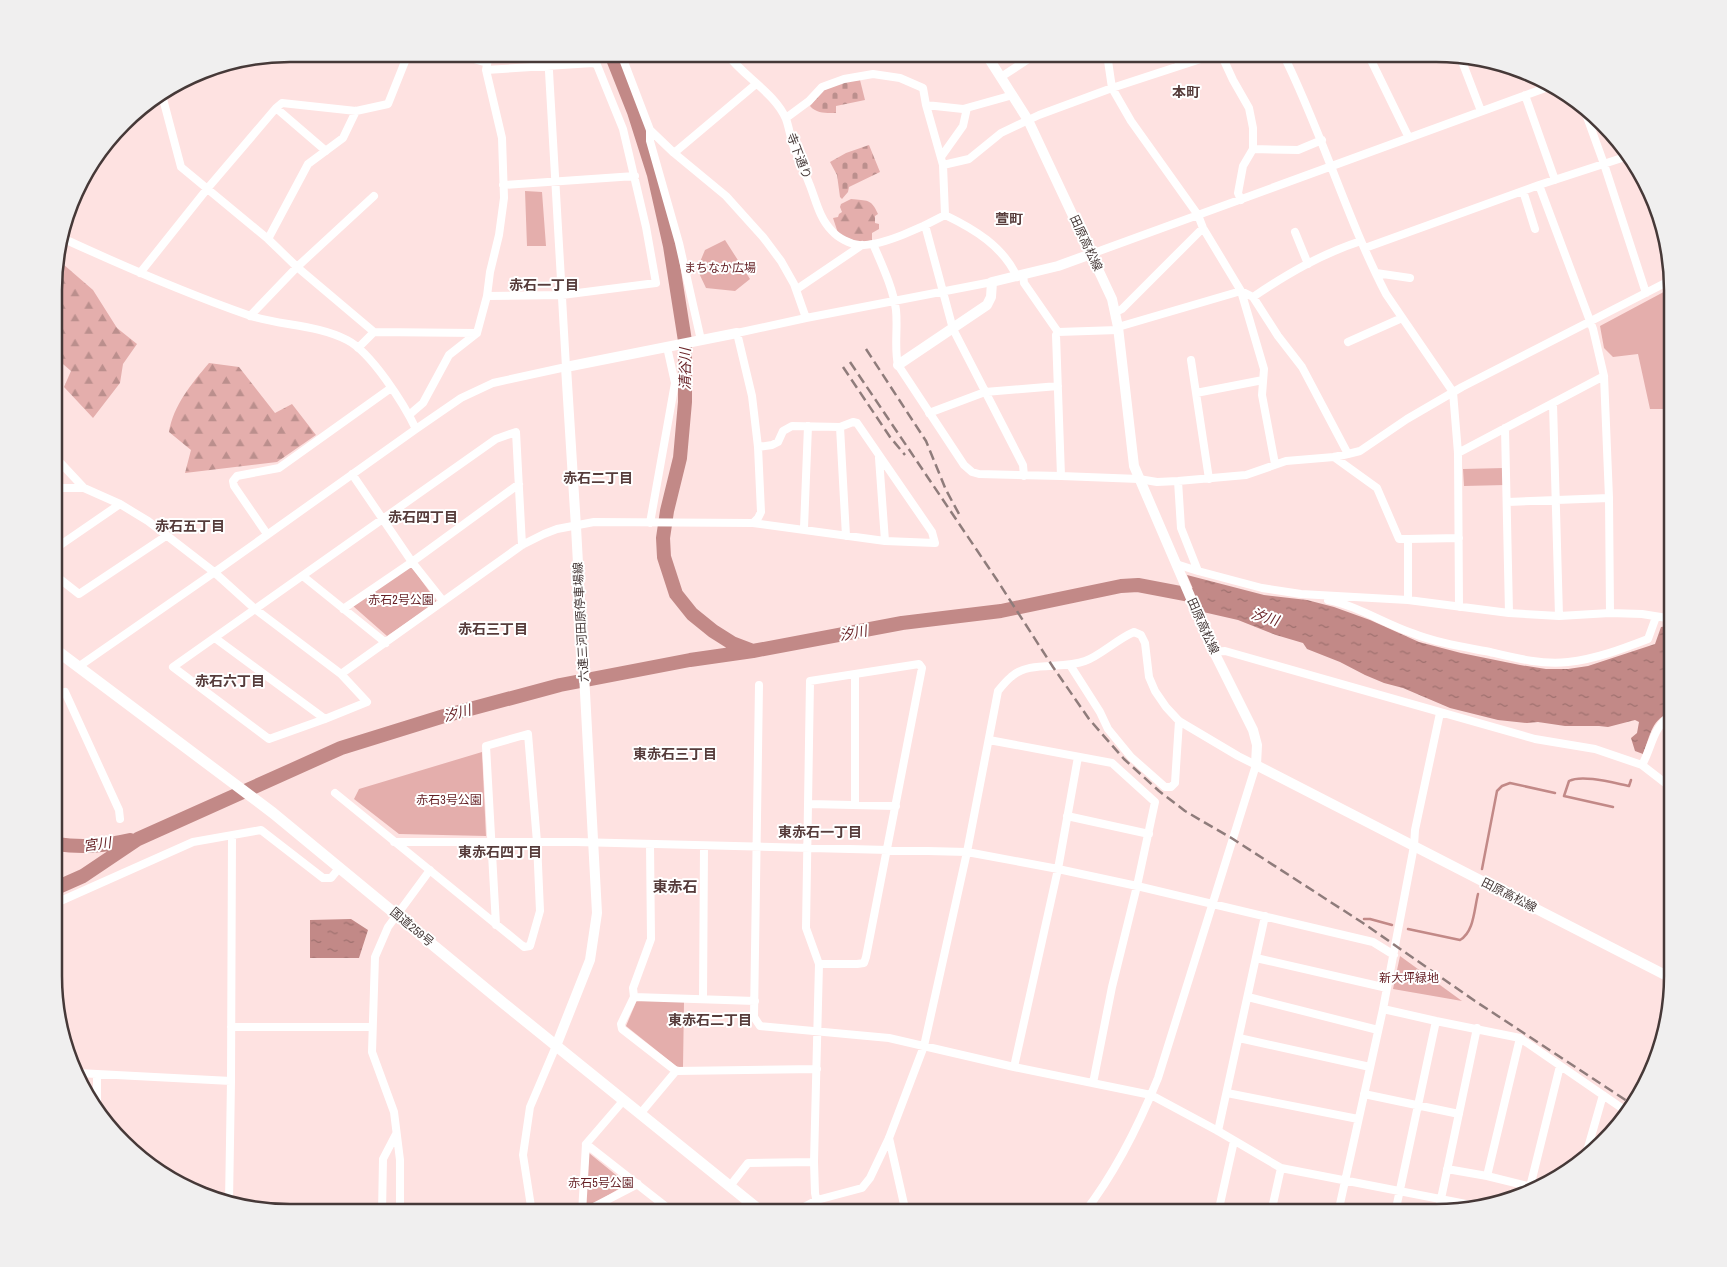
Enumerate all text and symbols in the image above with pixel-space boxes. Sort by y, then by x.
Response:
district label: 本町 [1172,83,1200,101]
street label: 寺下通り [783,131,815,181]
district label: 萱町 [995,210,1023,228]
street label: 田原高松線 [1066,212,1106,274]
park label: まちなか広場 [684,260,756,276]
district label: 赤石一丁目 [509,276,579,294]
water label: 清谷川 [676,346,694,390]
district label: 赤石二丁目 [563,469,633,487]
district label: 赤石四丁目 [388,508,458,526]
district label: 赤石五丁目 [155,517,225,535]
street label: 六連三河田原停車場線 [570,562,592,682]
park label: 赤石2号公園 [368,592,434,608]
street label: 田原高松線 [1183,595,1223,657]
water label: 汐川 [1249,604,1283,630]
district label: 赤石三丁目 [458,620,528,638]
water label: 汐川 [838,621,870,645]
district label: 赤石六丁目 [195,672,265,690]
water label: 汐川 [441,700,475,725]
district label: 東赤石三丁目 [633,745,717,763]
park label: 赤石3号公園 [416,792,482,808]
district label: 東赤石一丁目 [778,823,862,841]
water label: 宮川 [82,833,114,855]
district label: 東赤石四丁目 [458,843,542,861]
street label: 田原高松線 [1479,874,1539,916]
district label: 東赤石 [652,876,698,897]
street label: 国道259号 [387,904,437,950]
park label: 新大坪緑地 [1379,970,1439,986]
district label: 東赤石二丁目 [668,1011,752,1029]
park label: 赤石5号公園 [568,1175,634,1191]

